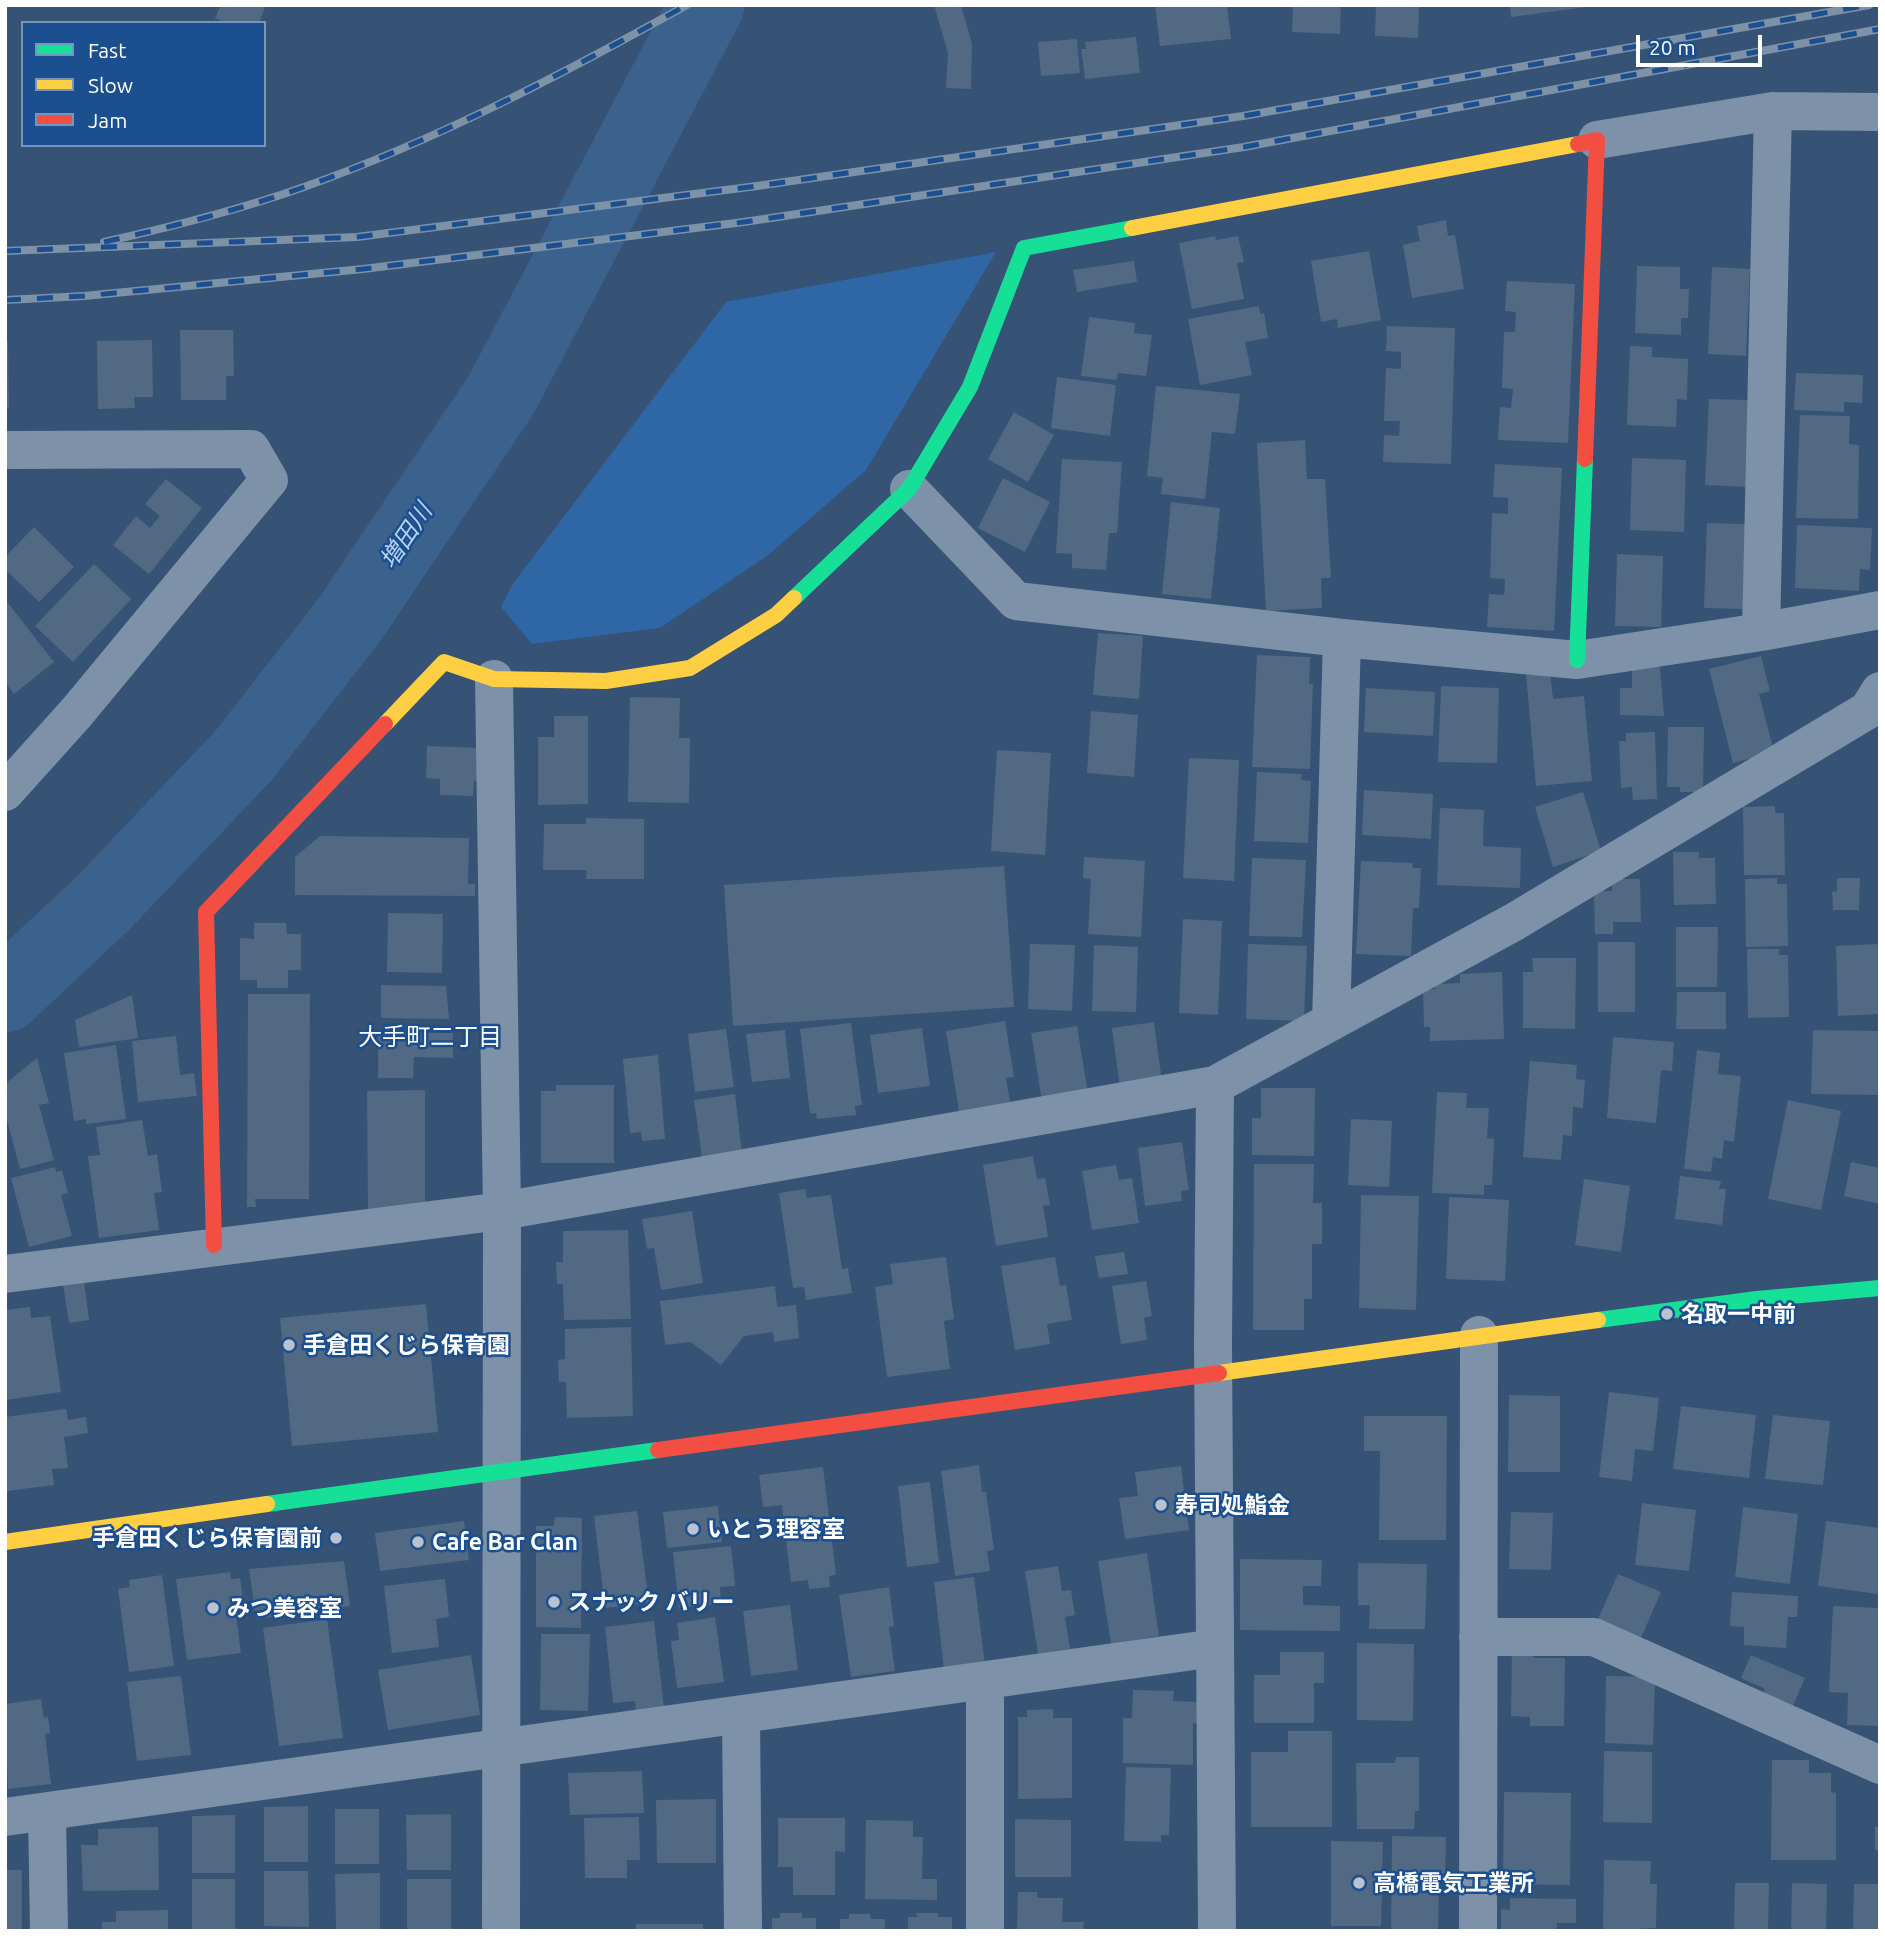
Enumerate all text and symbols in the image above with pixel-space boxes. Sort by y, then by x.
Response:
legend [21,21,266,147]
scale bar [1640,21,1766,65]
text: 20 m [1649,35,1696,59]
text: Fast [88,38,126,62]
text: Slow [88,73,133,97]
text: Jam [88,108,127,132]
water label: 増田川 [374,498,438,574]
district label: 大手町二丁目 [358,1023,502,1051]
place label: 名取一中前 [1681,1300,1796,1328]
marker: 名取一中前 [1659,1306,1675,1322]
place label: 手倉田くじら保育園 [303,1331,510,1359]
marker: 手倉田くじら保育園 [281,1337,297,1353]
place label: 寿司処鮨金 [1175,1491,1290,1519]
marker: 寿司処鮨金 [1153,1497,1169,1513]
place label: いとう理容室 [707,1515,845,1543]
marker: いとう理容室 [685,1521,701,1537]
place label: 手倉田くじら保育園前 [92,1524,322,1552]
place label: Cafe Bar Clan [432,1528,578,1556]
marker: 手倉田くじら保育園前 [328,1530,344,1546]
marker: Cafe Bar Clan [410,1534,426,1550]
place label: スナック バリー [568,1588,734,1616]
place label: みつ美容室 [227,1594,342,1622]
marker: スナック バリー [546,1594,562,1610]
marker: みつ美容室 [205,1600,221,1616]
place label: 高橋電気工業所 [1373,1869,1534,1897]
marker: 高橋電気工業所 [1351,1875,1367,1891]

